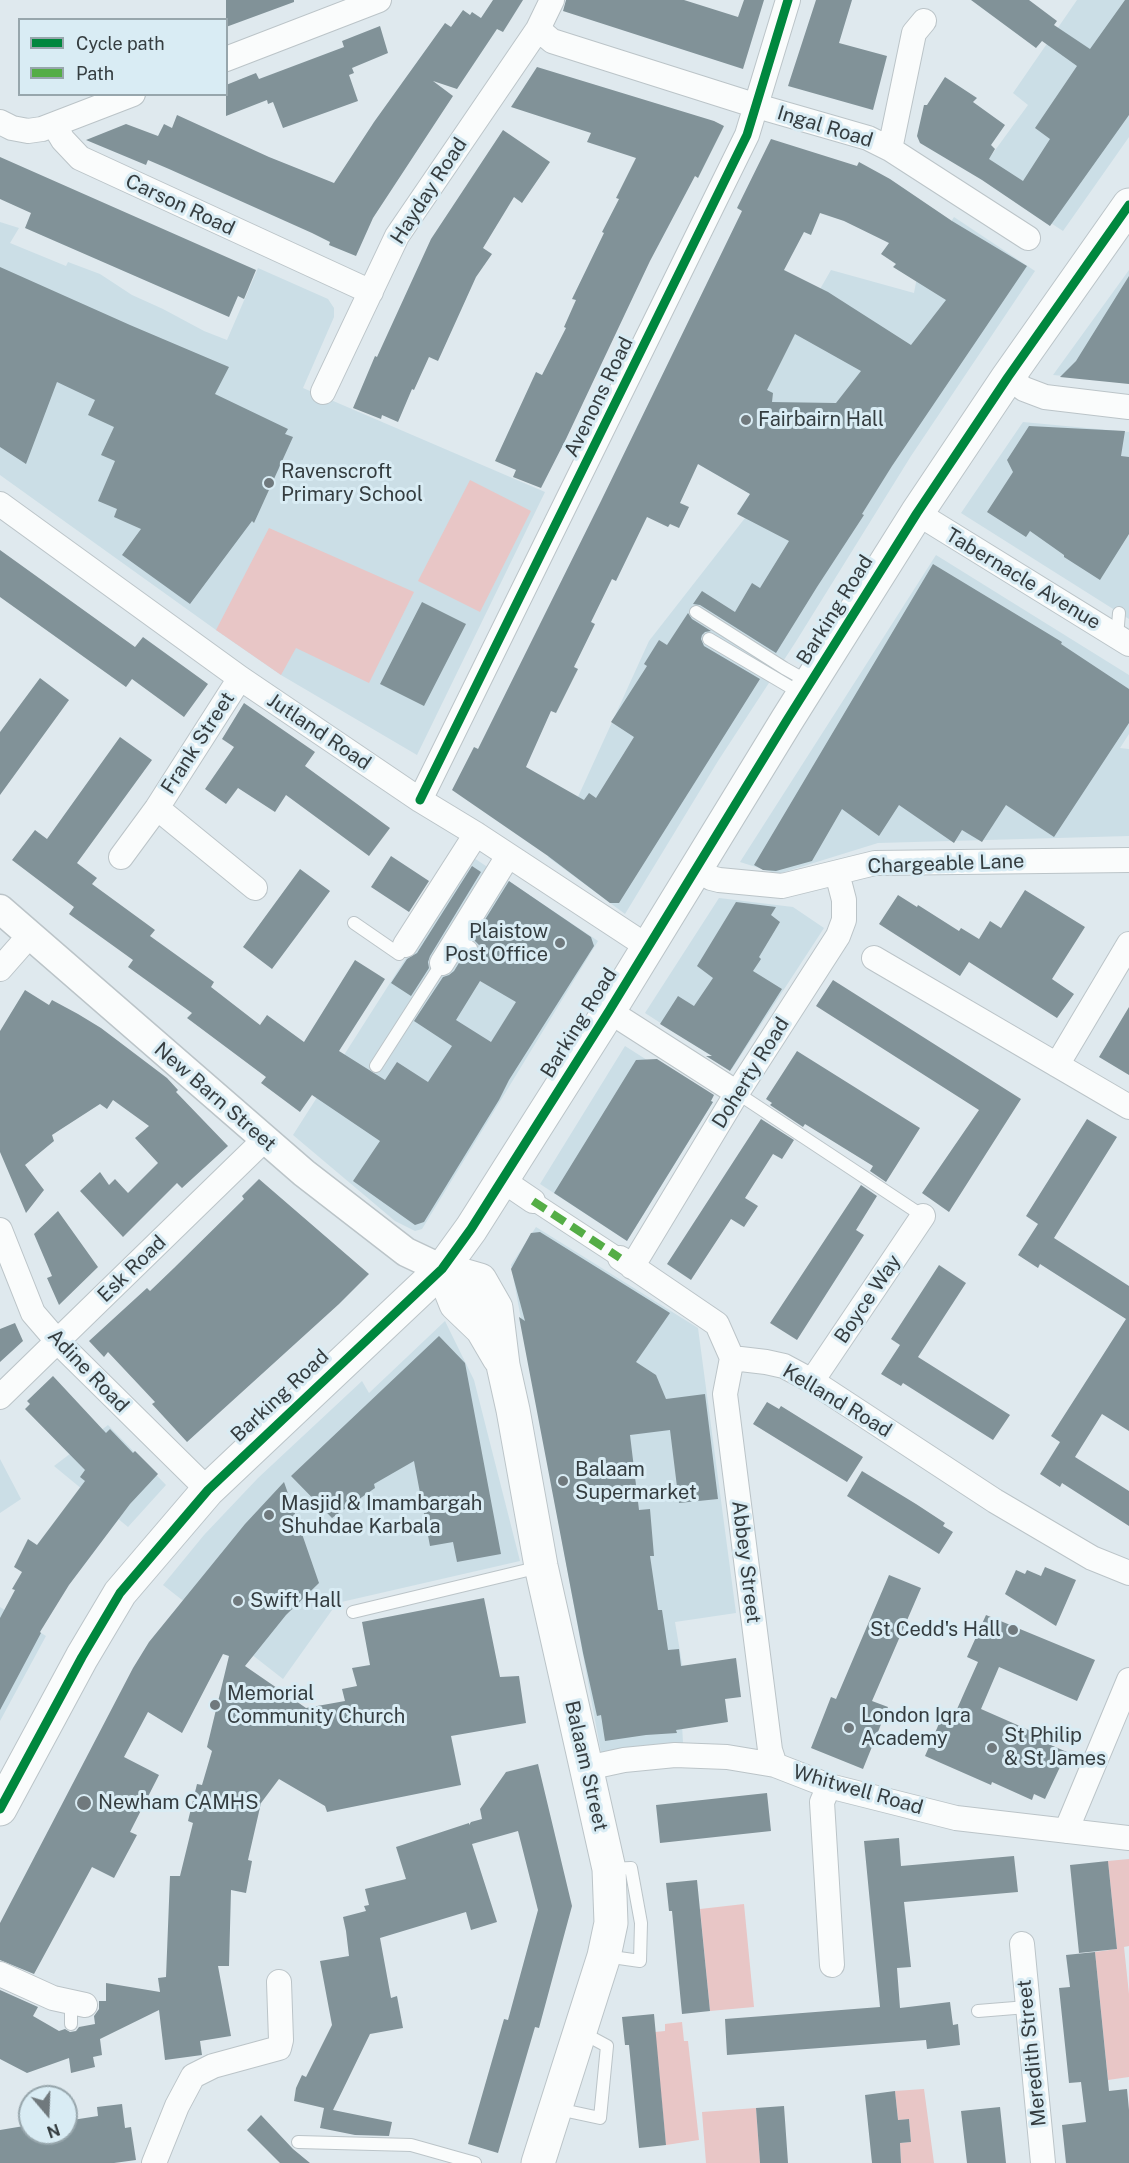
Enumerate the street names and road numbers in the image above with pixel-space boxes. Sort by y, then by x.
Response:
street label: Ingal Road [774,101,876,153]
street label: Hayday Road [386,133,472,249]
street label: Carson Road [122,169,238,241]
street label: Avenons Road [560,333,638,461]
street label: Tabernacle Avenue [941,523,1105,635]
street label: Barking Road [792,551,878,669]
street label: Frank Street [156,688,240,798]
street label: Jutland Road [263,689,375,775]
street label: Chargeable Lane [867,849,1025,879]
street label: Barking Road [536,964,622,1082]
street label: Doherty Road [707,1013,795,1133]
street label: New Barn Street [149,1038,281,1156]
street label: Esk Road [93,1231,171,1307]
street label: Boyce Way [830,1250,906,1348]
street label: Adine Road [42,1324,134,1418]
street label: Barking Road [226,1345,334,1447]
street label: Kelland Road [778,1359,896,1443]
street label: Abbey Street [727,1499,765,1625]
street label: Balaam Street [559,1698,613,1834]
street label: Whitwell Road [790,1760,926,1820]
street label: Meredith Street [1012,1978,1052,2128]

